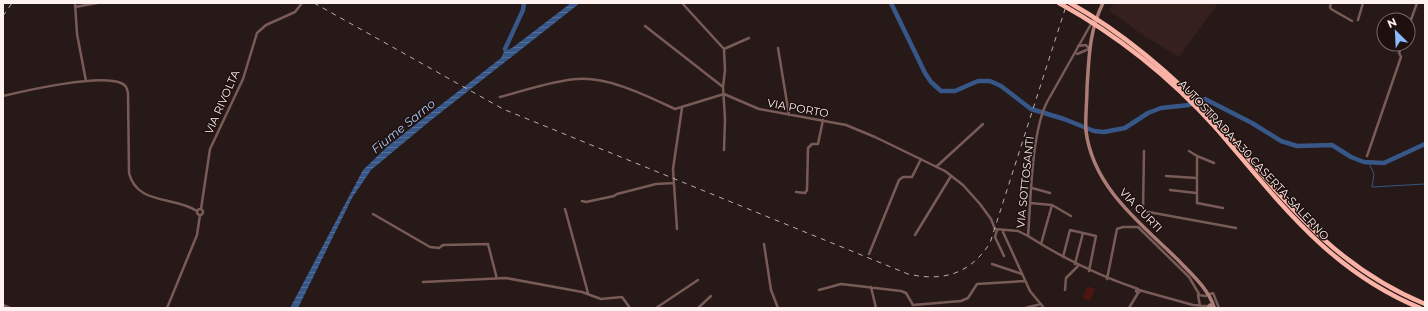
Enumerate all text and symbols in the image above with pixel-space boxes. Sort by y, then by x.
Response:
north arrow [1376,12,1416,52]
text: N [1385,15,1399,31]
street label: VIA RIVOLTA [202,68,242,136]
street label: AUTOSTRADA A30 CASERTA-SALERNO [1176,77,1332,243]
water label: Fiume Sarno [368,95,438,156]
street label: VIA PORTO [766,96,830,120]
street label: VIA SOTTOSANTI [1013,135,1037,229]
street label: VIA CURTI [1117,185,1165,235]

